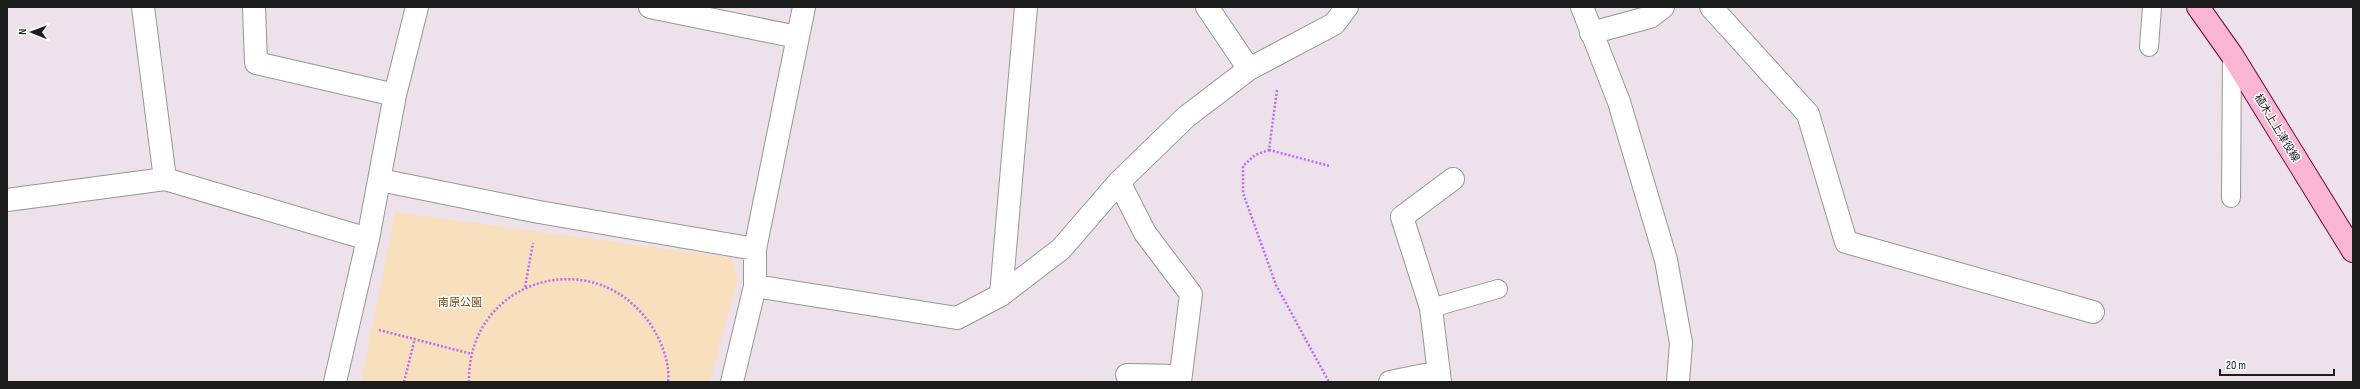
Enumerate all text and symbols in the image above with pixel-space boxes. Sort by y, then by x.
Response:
north arrow [12,12,52,52]
text: N [16,29,29,35]
street label: 植木上上津役線 [2252,92,2302,164]
park label: 南原公園 [438,296,482,309]
scale bar [2220,351,2334,377]
text: 20 m [2226,358,2246,373]

